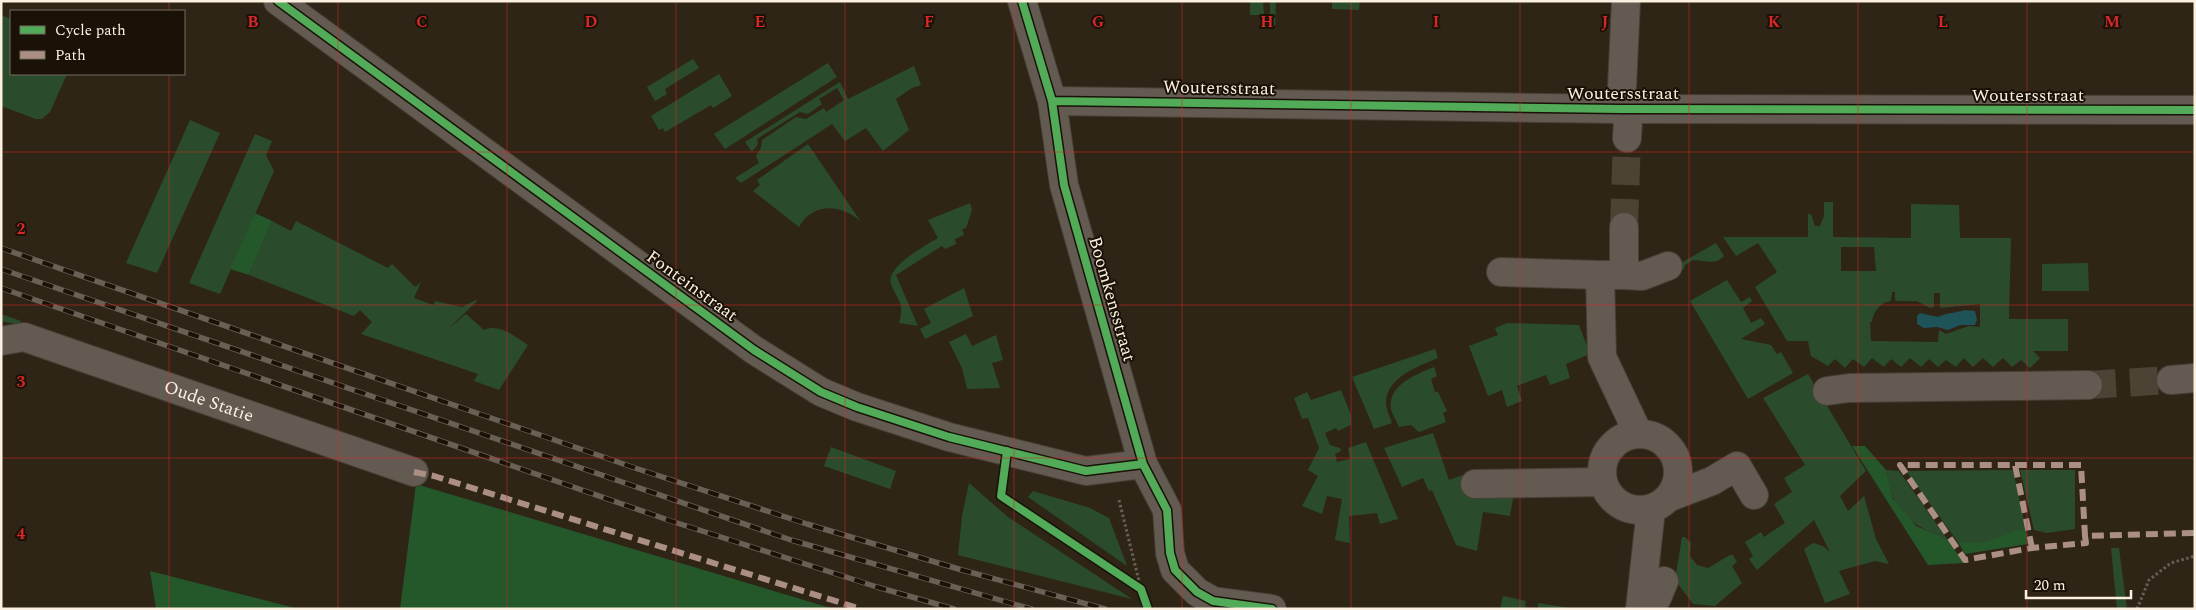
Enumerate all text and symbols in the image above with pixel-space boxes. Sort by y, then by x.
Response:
legend [10,10,185,75]
text: B [247,10,259,34]
text: C [416,10,428,34]
text: D [585,10,598,34]
text: E [755,10,765,34]
text: F [924,10,934,34]
text: G [1092,10,1104,34]
text: H [1260,10,1274,34]
text: I [1433,10,1439,34]
text: J [1602,10,1609,34]
text: K [1768,10,1781,34]
text: L [1938,10,1948,34]
text: M [2104,10,2120,34]
text: Cycle path [55,19,126,42]
text: Path [55,44,86,67]
street label: Woutersstraat [1163,74,1275,102]
street label: Woutersstraat [1567,80,1679,107]
street label: Woutersstraat [1972,82,2084,109]
text: 2 [17,217,26,241]
street label: Boomkensstraat [1081,233,1143,365]
street label: Fonteinstraat [641,244,743,328]
text: 3 [17,370,26,394]
street label: Oude Statie [160,373,258,429]
text: 4 [17,522,26,546]
scale bar [2026,568,2131,600]
text: 20 m [2034,574,2066,597]

